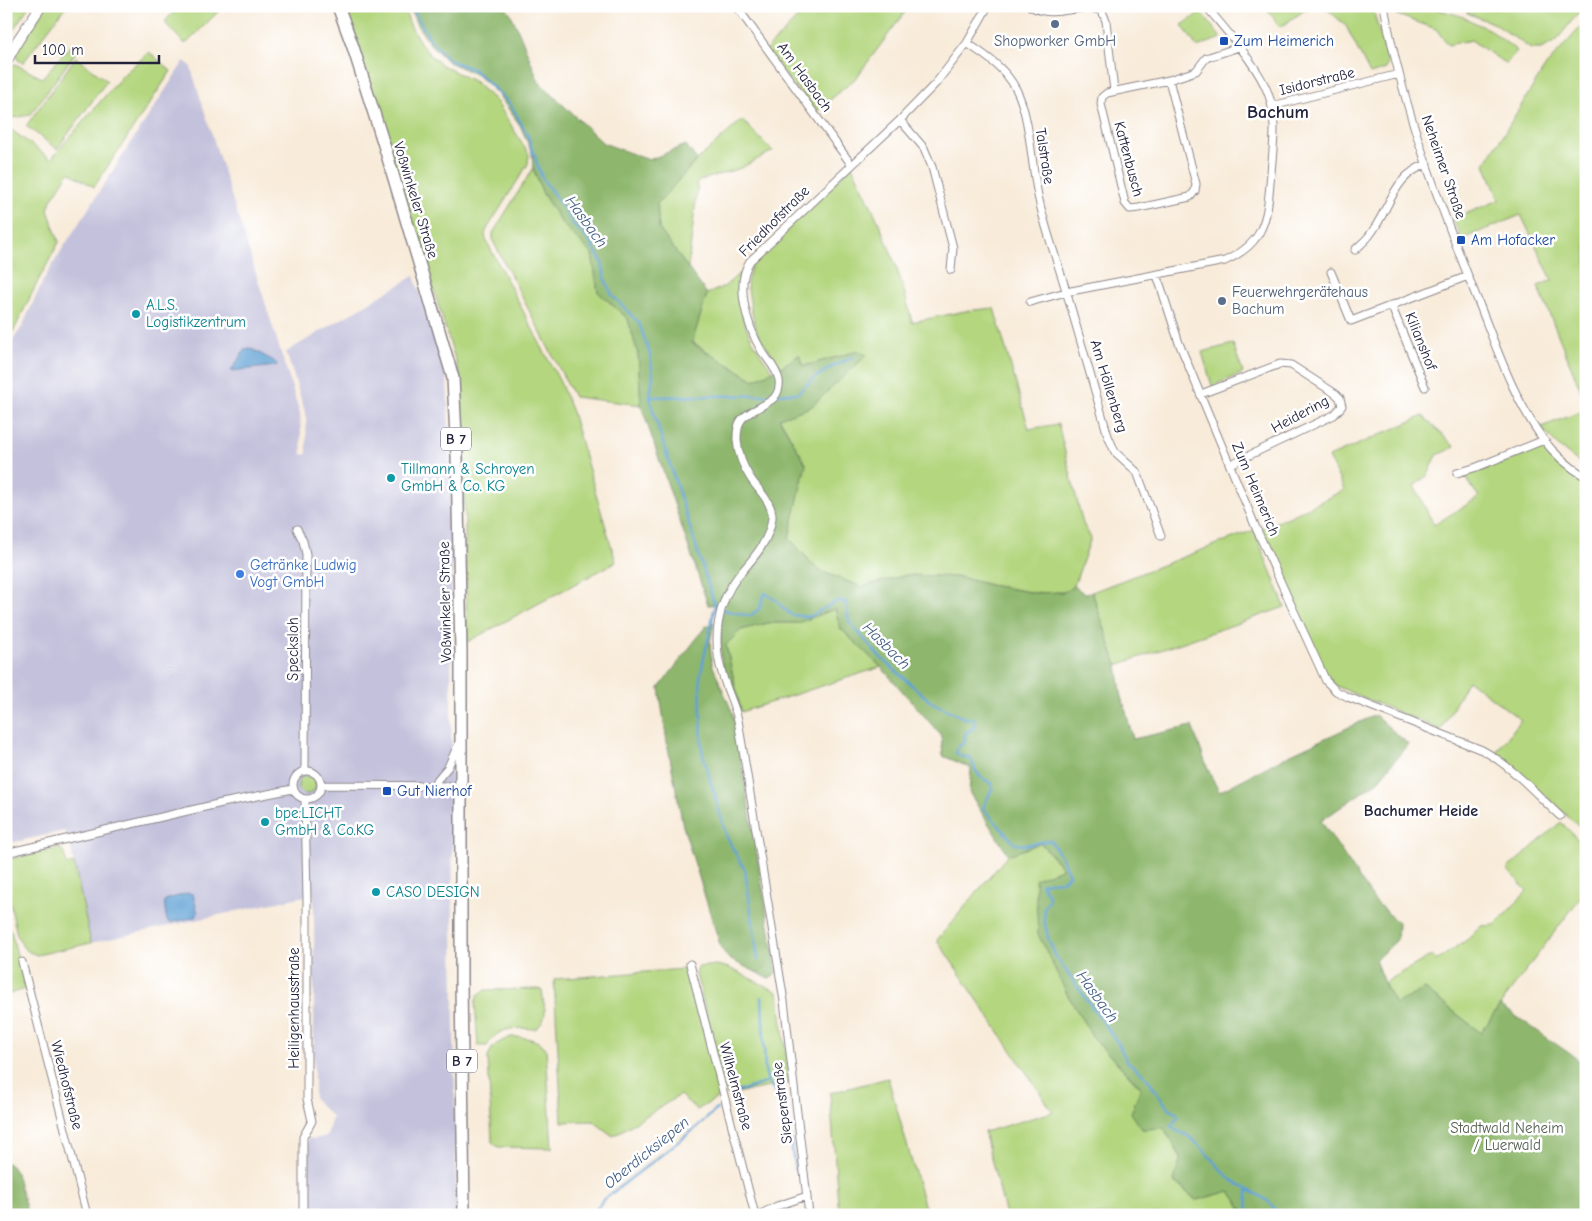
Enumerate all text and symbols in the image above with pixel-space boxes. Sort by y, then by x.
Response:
marker: Shopworker GmbH [1049,18,1061,30]
scale bar [35,32,159,64]
place label: Shopworker GmbH [994,32,1116,50]
place label: Zum Heimerich [1234,32,1334,50]
marker: Zum Heimerich [1218,35,1230,47]
street label: Am Hasbach [774,39,836,115]
text: 100 m [42,41,84,59]
street label: Isidorstraße [1278,63,1357,99]
district label: Bachum [1247,102,1309,123]
street label: Neheimer Straße [1418,113,1470,222]
street label: Kattenbusch [1110,119,1148,199]
street label: Talstraße [1032,127,1058,186]
street label: Voßwinkeler Straße [390,139,442,261]
street label: Friedhofstraße [735,181,814,260]
water label: Hasbach [561,192,611,251]
place label: Am Hofacker [1471,231,1555,249]
marker: Am Hofacker [1455,234,1467,246]
place label: Feuerwehrgerätehaus Bachum [1232,283,1368,318]
marker: Feuerwehrgerätehaus Bachum [1216,295,1228,307]
place label: A.L.S. Logistikzentrum [146,296,246,331]
marker: A.L.S. Logistikzentrum [130,308,142,320]
street label: Kilianshof [1401,309,1441,373]
street label: Am Höllenberg [1086,337,1132,435]
street label: Heidering [1268,391,1332,437]
road number: B 7 [441,428,471,450]
street label: Zum Heimerich [1228,439,1284,539]
place label: Tillmann & Schroyen GmbH & Co. KG [401,460,535,495]
marker: Tillmann & Schroyen GmbH & Co. KG [385,472,397,484]
street label: Voßwinkeler Straße [435,541,455,663]
place label: Getränke Ludwig Vogt GmbH [250,556,357,591]
marker: Getränke Ludwig Vogt GmbH [234,568,246,580]
street label: Specksloh [284,617,302,681]
water label: Hasbach [859,618,914,673]
place label: Gut Nierhof [397,782,472,800]
marker: Gut Nierhof [381,785,393,797]
district label: Bachumer Heide [1364,802,1478,820]
place label: bpe:LICHT GmbH & Co.KG [275,804,375,839]
marker: bpe:LICHT GmbH & Co.KG [259,816,271,828]
place label: CASO DESIGN [386,883,480,901]
marker: CASO DESIGN [370,886,382,898]
street label: Heiligenhausstraße [285,947,303,1069]
water label: Hasbach [1072,967,1122,1026]
street label: Wiedhofstraße [47,1039,87,1132]
street label: Wilhelmstraße [716,1040,757,1132]
road number: B 7 [447,1050,477,1072]
street label: Siepenstraße [768,1061,796,1145]
water label: Oberdicksiepen [601,1113,693,1193]
park label: Stadtwald Neheim / Luerwald [1450,1119,1564,1154]

